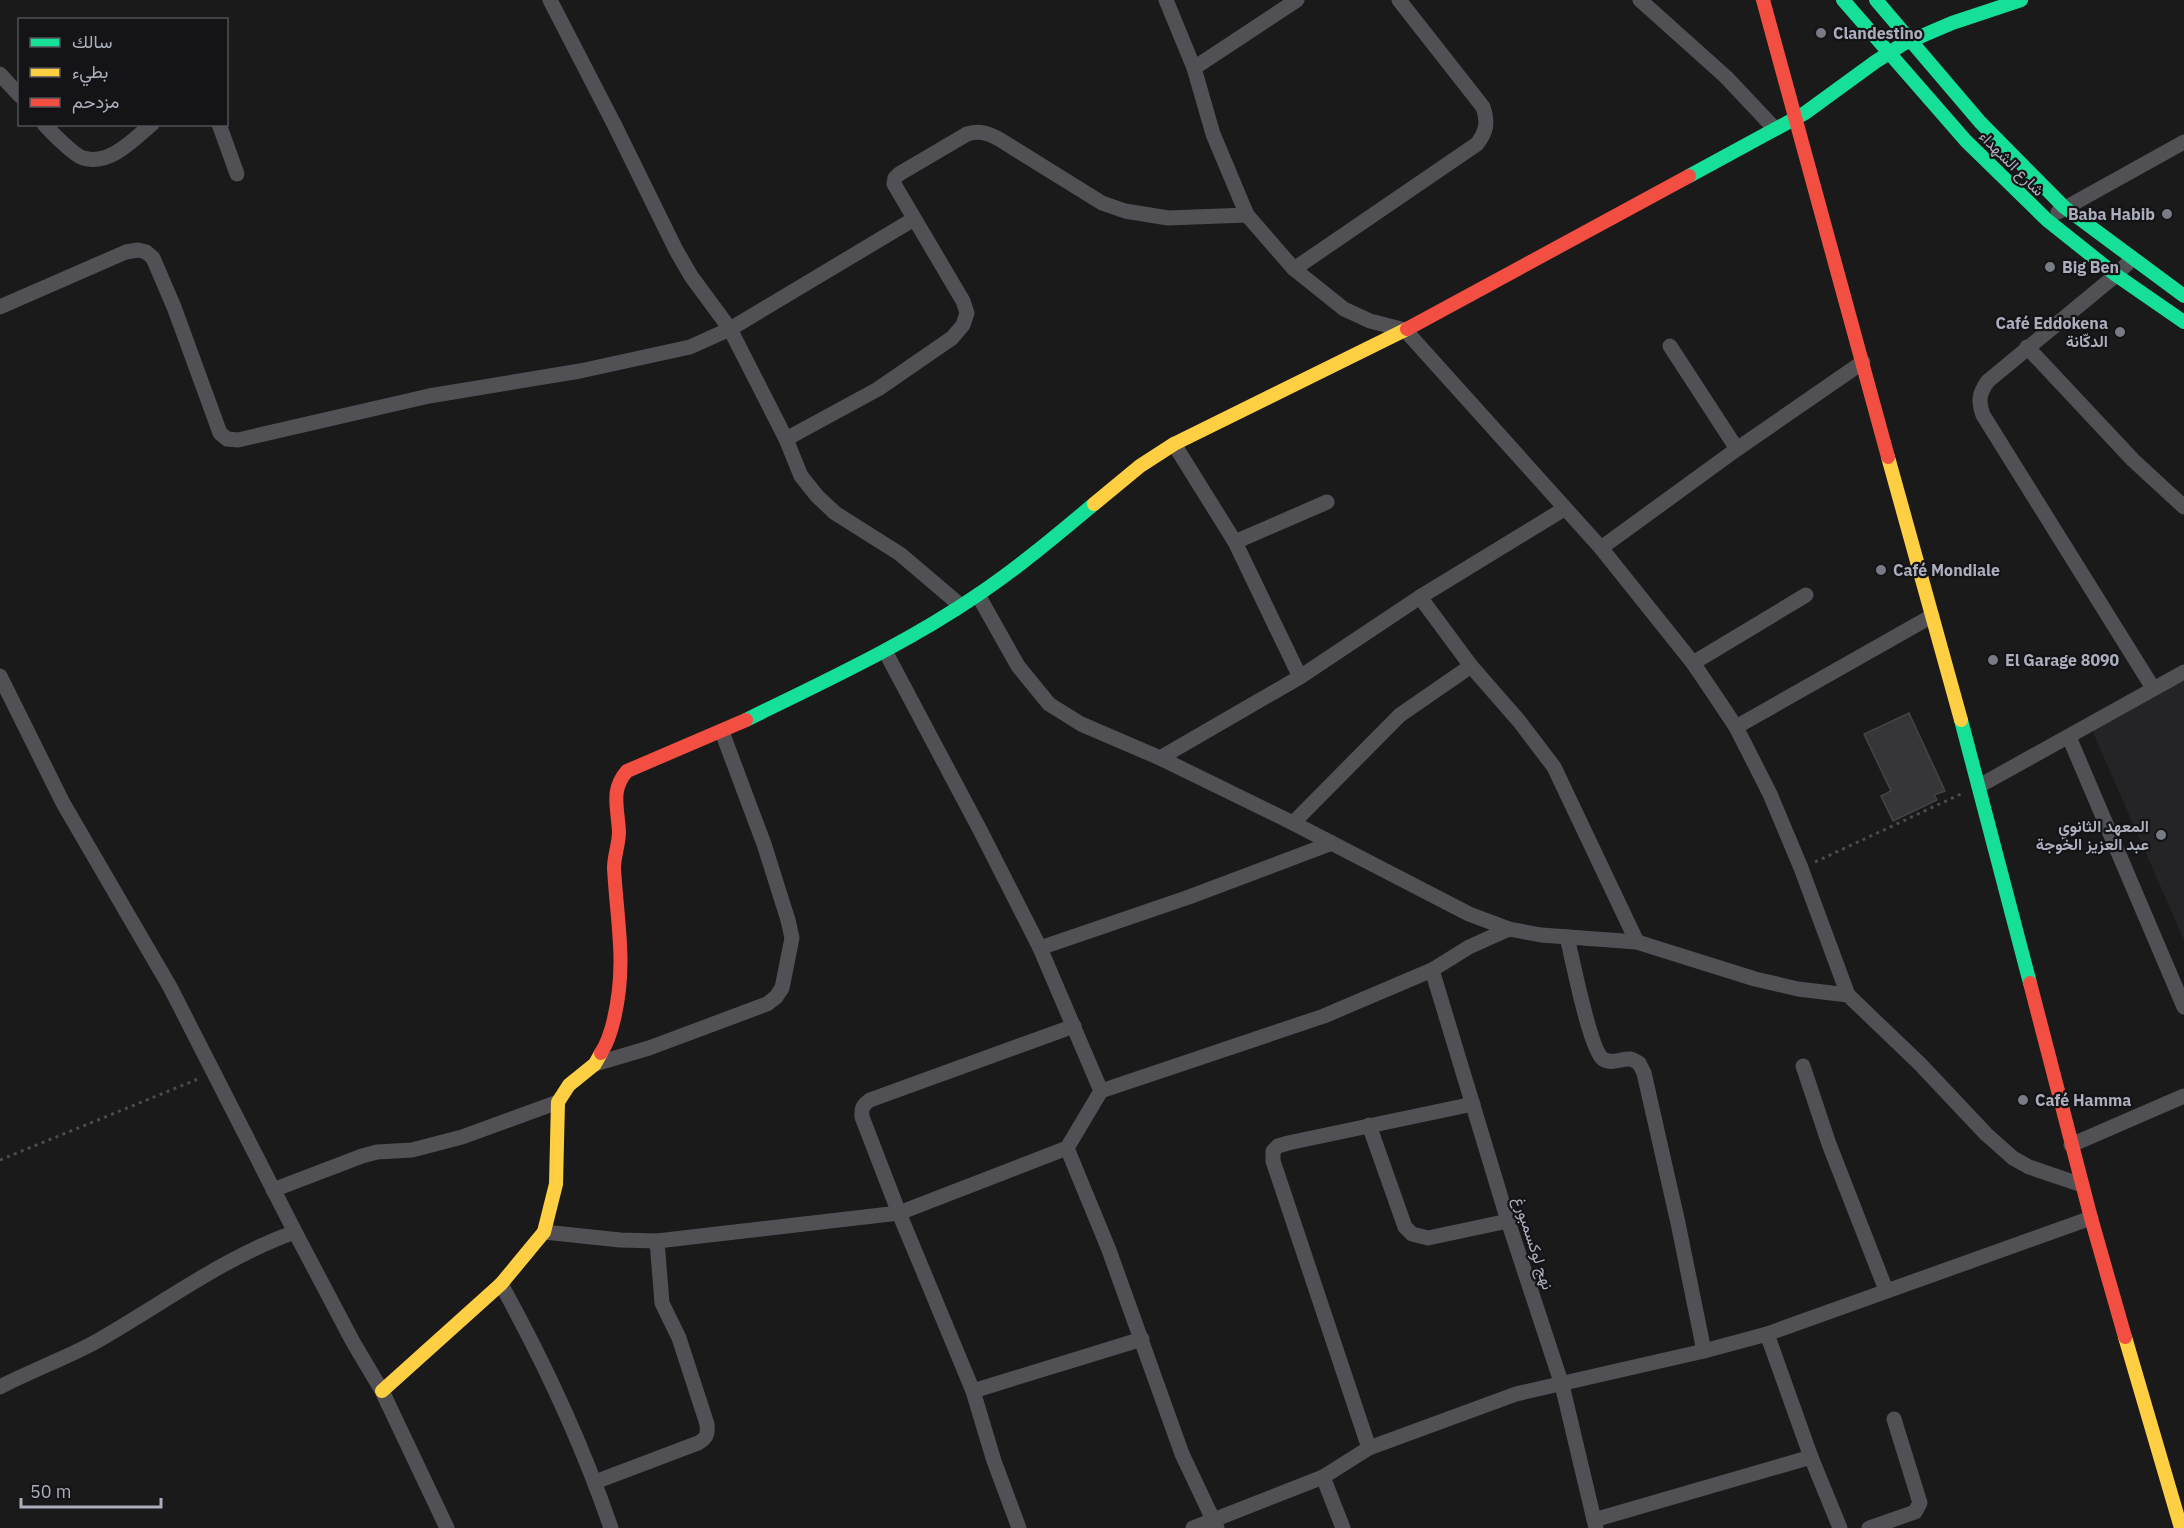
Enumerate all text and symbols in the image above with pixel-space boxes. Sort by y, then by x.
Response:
legend [18,18,228,126]
place label: Clandestino [1833,23,1923,43]
marker: Clandestino [1814,26,1828,40]
text: سالك [72,30,112,53]
text: بطيء [72,60,108,87]
text: مزدحم [72,90,119,114]
street label: شارع الشهداء [1974,126,2049,201]
place label: Baba Habib [2068,204,2155,224]
marker: Baba Habib [2160,207,2174,221]
place label: Big Ben [2062,257,2119,277]
marker: Big Ben [2043,260,2057,274]
place label: Café Eddokena الدكّانة [1996,313,2108,351]
marker: Café Eddokena الدكّانة [2113,325,2127,339]
place label: Café Mondiale [1893,560,2000,580]
marker: Café Mondiale [1874,563,1888,577]
place label: El Garage 8090 [2005,650,2120,670]
marker: El Garage 8090 [1986,653,2000,667]
place label: المعهد الثانوي عبد العزيز الخوجة [2036,816,2149,855]
marker: المعهد الثانوي عبد العزيز الخوجة [2154,828,2168,842]
place label: Café Hamma [2035,1090,2131,1110]
marker: Café Hamma [2016,1093,2030,1107]
street label: نهج لوكسمبورغ [1508,1194,1558,1293]
scale bar [21,1471,160,1509]
text: 50 m [30,1480,72,1503]

